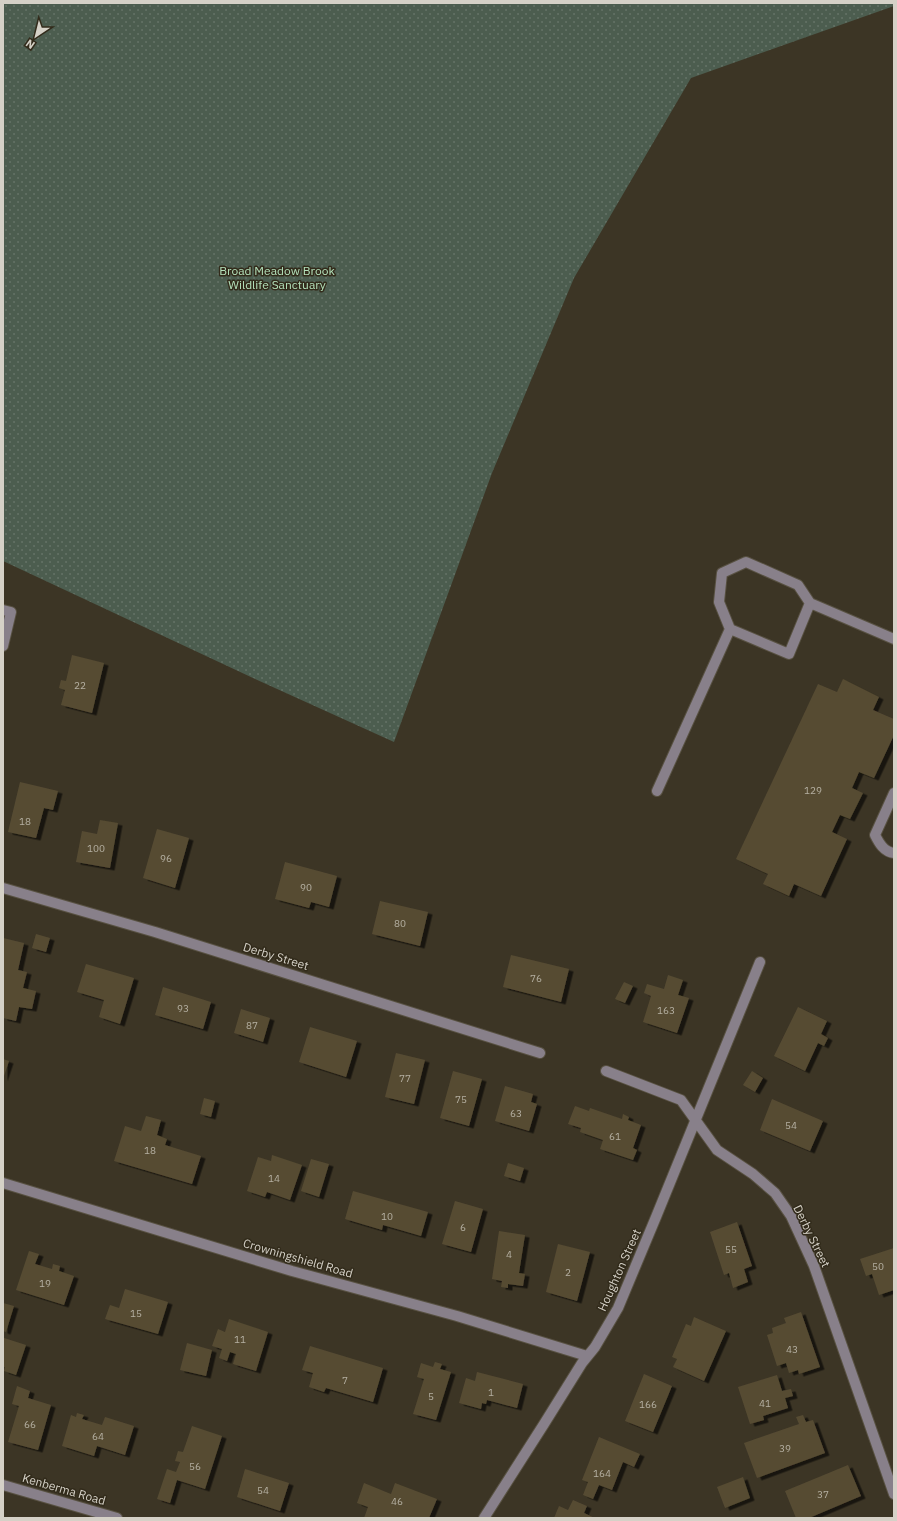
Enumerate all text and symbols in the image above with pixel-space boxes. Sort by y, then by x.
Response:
north arrow [16,16,56,56]
text: N [23,36,38,52]
park label: Broad Meadow Brook Wildlife Sanctuary [219,263,335,292]
house number: 22 [74,679,86,692]
house number: 129 [804,784,822,797]
house number: 18 [19,815,31,828]
house number: 100 [87,842,105,855]
house number: 96 [160,852,172,865]
house number: 90 [300,881,312,894]
house number: 80 [394,917,406,930]
street label: Derby Street [241,939,311,973]
house number: 76 [530,972,542,985]
house number: 93 [177,1002,189,1015]
house number: 163 [657,1004,675,1017]
house number: 87 [246,1019,258,1032]
house number: 77 [399,1072,411,1085]
house number: 75 [455,1093,467,1106]
house number: 63 [510,1107,522,1120]
house number: 54 [785,1119,797,1132]
house number: 61 [609,1130,621,1143]
house number: 18 [144,1144,156,1157]
house number: 14 [268,1172,280,1185]
street label: Derby Street [790,1202,834,1270]
house number: 10 [381,1210,393,1223]
house number: 6 [460,1221,466,1234]
street label: Houghton Street [594,1226,644,1314]
street label: Crowningshield Road [241,1235,355,1281]
house number: 55 [725,1243,737,1256]
house number: 4 [506,1248,512,1261]
house number: 50 [872,1260,884,1273]
house number: 2 [565,1266,571,1279]
house number: 19 [39,1277,51,1290]
house number: 15 [130,1307,142,1320]
house number: 11 [234,1333,246,1346]
house number: 43 [786,1343,798,1356]
house number: 7 [342,1374,348,1387]
house number: 1 [488,1386,494,1399]
house number: 5 [428,1390,434,1403]
house number: 41 [759,1397,771,1410]
house number: 166 [639,1398,657,1411]
house number: 66 [24,1418,36,1431]
house number: 64 [92,1430,104,1443]
house number: 39 [779,1442,791,1455]
house number: 56 [189,1460,201,1473]
house number: 164 [593,1467,611,1480]
street label: Kenberma Road [21,1470,107,1508]
house number: 54 [257,1484,269,1497]
house number: 37 [817,1488,829,1501]
house number: 46 [391,1495,403,1508]

